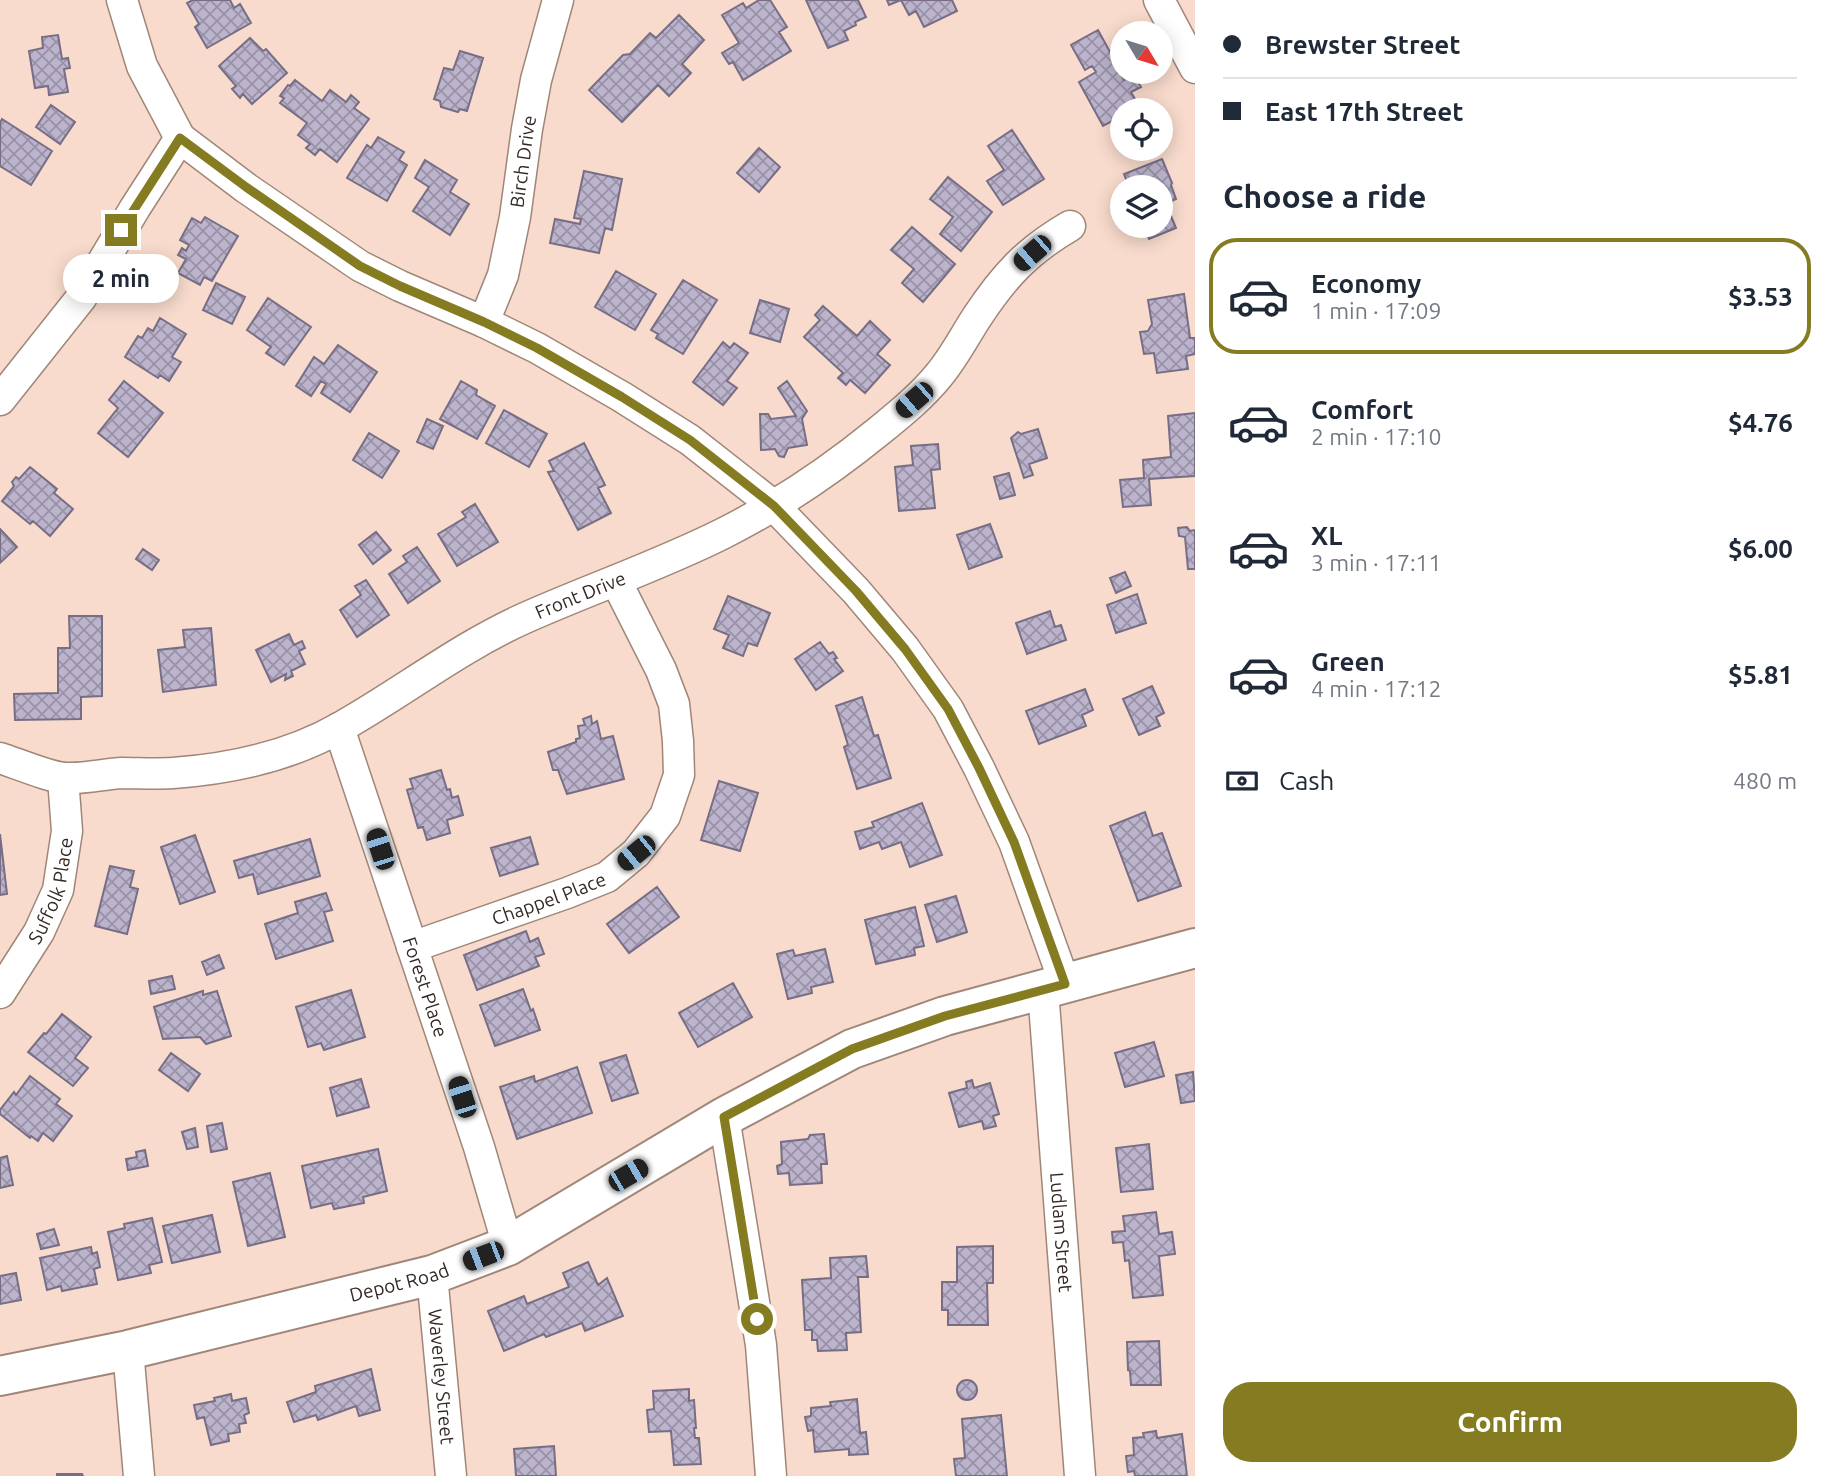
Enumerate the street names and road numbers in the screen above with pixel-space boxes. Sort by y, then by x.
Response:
street label: Birch Drive [505,114,540,209]
street label: Front Drive [532,567,629,623]
street label: Suffolk Place [23,836,77,948]
street label: Chappel Place [489,868,609,929]
street label: Forest Place [399,934,452,1040]
street label: Ludlam Street [1046,1171,1077,1294]
street label: Depot Road [347,1259,452,1306]
street label: Waverley Street [424,1308,459,1446]

